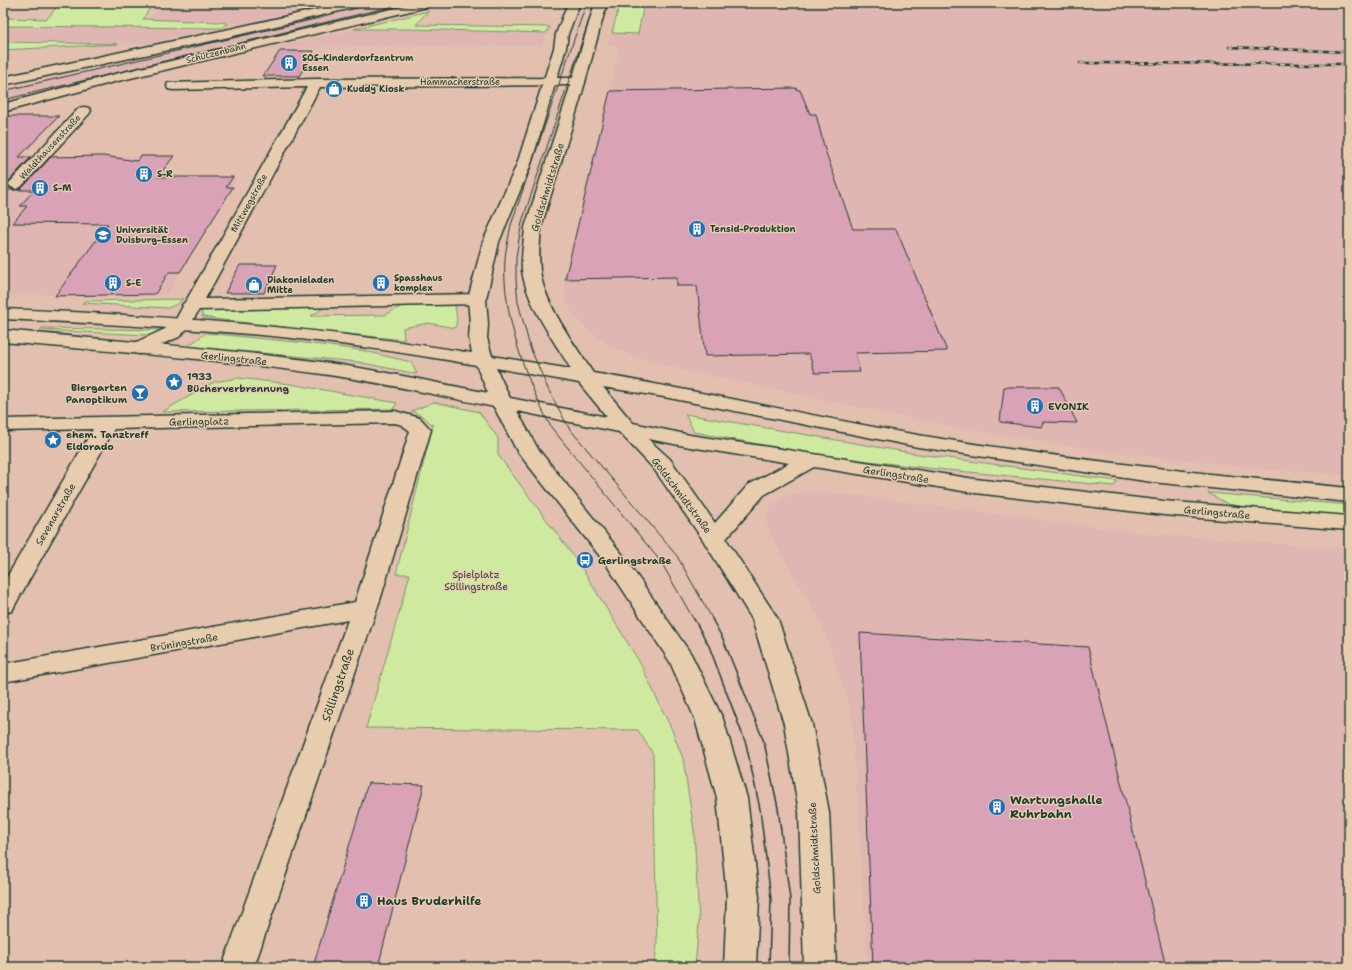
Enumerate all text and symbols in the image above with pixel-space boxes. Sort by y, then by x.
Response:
street label: Schützenbahn [185,40,248,66]
place label: SOS-Kinderdorfzentrum Essen [302,52,414,74]
building icon: SOS-Kinderdorfzentrum Essen [279,53,299,73]
street label: Hammacherstraße [420,76,500,88]
shop icon: Kuddy Kiosk [324,79,344,99]
place label: Kuddy Kiosk [347,83,404,95]
street label: Waldthausenstraße [17,112,83,182]
street label: Goldschmidtstraße [528,141,567,233]
building icon: S-R [134,164,154,184]
place label: S-R [157,168,173,180]
street label: Mittwegstraße [228,172,270,234]
building icon: S-M [30,178,50,198]
place label: S-M [53,182,72,194]
building icon: Tensid-Produktion [687,219,707,239]
place label: Tensid-Produktion [710,223,796,235]
place label: Universität Duisburg-Essen [116,224,188,246]
school or university icon: Universität Duisburg-Essen [93,225,113,245]
place label: Spasshaus komplex [394,272,443,294]
building icon: S-E [103,273,123,293]
building icon: Spasshaus komplex [371,273,391,293]
place label: Diakonieladen Mitte [267,274,334,296]
shop icon: Diakonieladen Mitte [244,275,264,295]
place label: S-E [126,277,141,289]
street label: Gerlingstraße [200,349,268,368]
place label: 1933 Bücherverbrennung [187,370,290,395]
place icon: 1933 Bücherverbrennung [164,372,184,392]
place label: Biergarten Panoptikum [66,381,127,406]
bar icon: Biergarten Panoptikum [130,383,150,403]
building icon: EVONIK [1025,396,1045,416]
place label: EVONIK [1048,400,1089,413]
street label: Gerlingplatz [169,414,229,429]
place label: ehem. Tanztreff Eldorado [66,428,149,453]
place icon: ehem. Tanztreff Eldorado [43,430,63,450]
street label: Goldschmidtstraße [649,455,715,536]
street label: Gerlingstraße [862,463,930,486]
street label: Sevenarstraße [32,481,79,548]
street label: Gerlingstraße [1183,503,1251,522]
bus stop icon: Gerlingstraße [575,550,595,570]
place label: Gerlingstraße [598,554,672,567]
park label: Spielplatz Söllingstraße [444,568,508,593]
street label: Brüningstraße [149,630,219,655]
street label: Söllingstraße [318,646,358,724]
place label: Wartungshalle Ruhrbahn [1010,792,1103,822]
building icon: Wartungshalle Ruhrbahn [987,797,1007,817]
street label: Goldschmidtstraße [806,801,823,894]
building icon: Haus Bruderhilfe [354,891,374,911]
place label: Haus Bruderhilfe [377,893,482,909]

